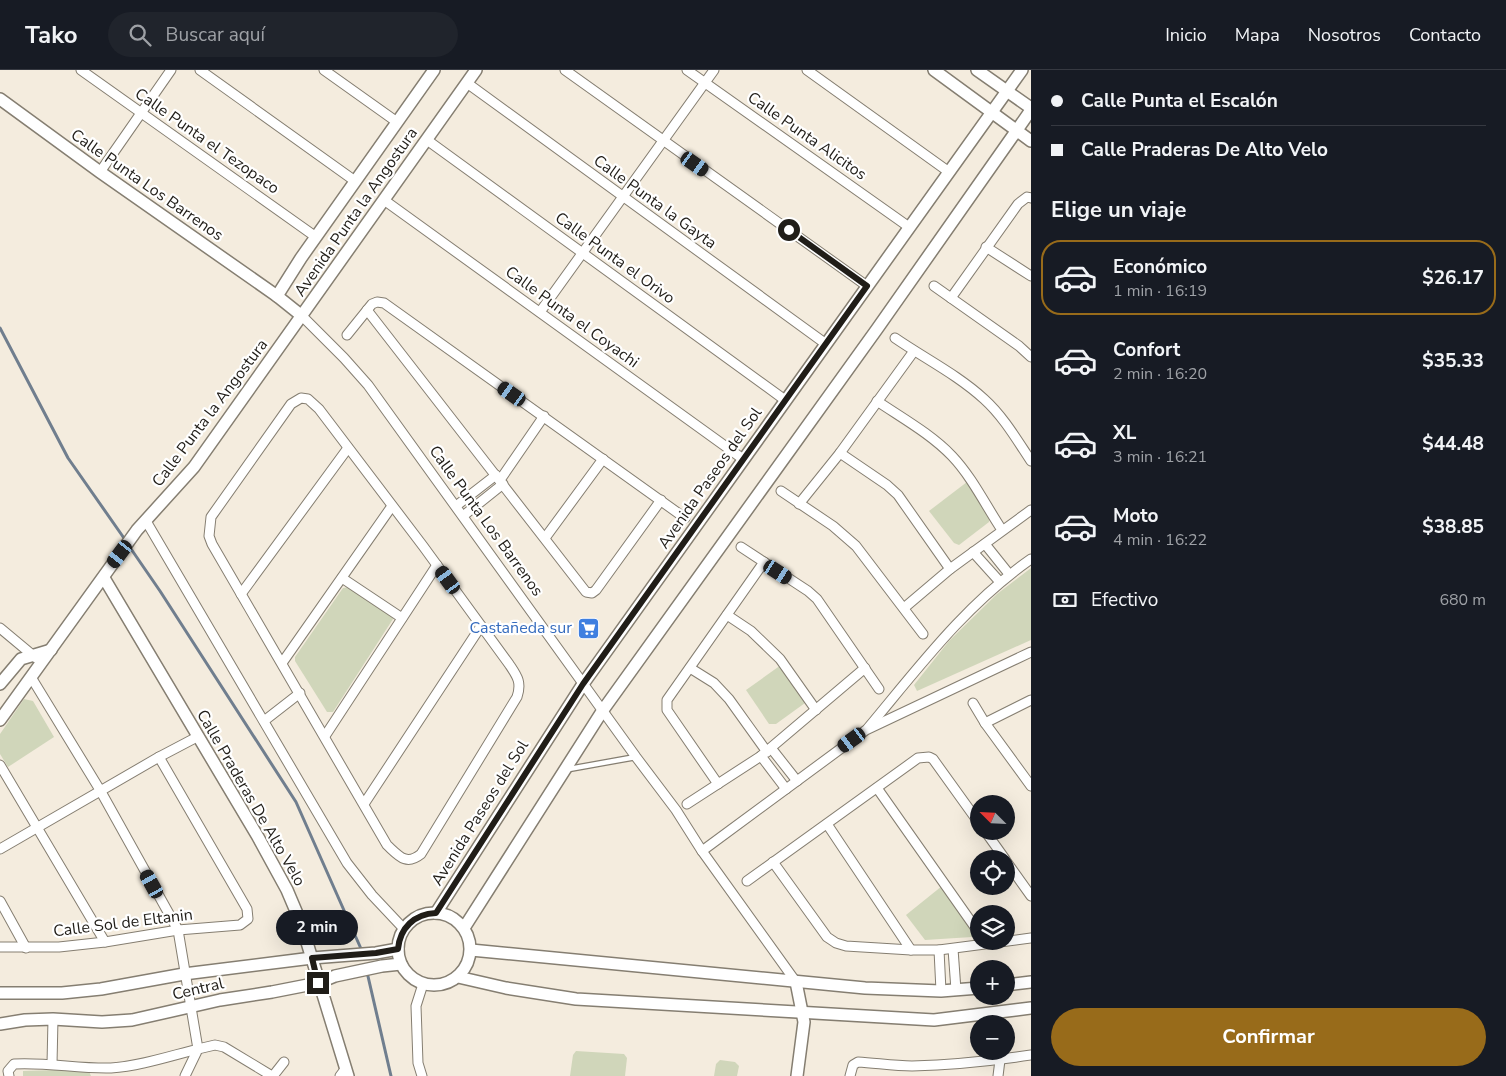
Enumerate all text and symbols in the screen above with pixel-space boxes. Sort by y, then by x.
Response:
search box [108,12,458,57]
text: Tako [25,19,78,51]
icon: search [126,21,154,49]
text: Buscar aquí [166,22,265,48]
text: Inicio [1165,23,1207,47]
text: Mapa [1235,23,1280,47]
text: Nosotros [1308,23,1381,47]
text: Contacto [1409,23,1481,47]
street label: Calle Punta el Tezopaco [130,83,284,199]
street label: Calle Punta Alicitos [743,87,871,185]
text: Calle Punta el Escalón [1081,88,1278,114]
street label: Avenida Punta la Angostura [289,123,423,301]
street label: Calle Punta Los Barrenos [66,124,228,246]
text: Calle Praderas De Alto Velo [1081,137,1328,163]
car [678,149,711,179]
street label: Calle Punta la Gayta [589,150,721,254]
text: Elige un viaje [1051,195,1186,225]
street label: Calle Punta el Orivo [551,207,680,309]
route start [778,219,800,241]
text: Económico [1113,254,1207,280]
icon: car [1053,255,1098,300]
street label: Calle Punta el Coyachi [501,261,643,373]
text: $26.17 [1422,265,1484,291]
text: 1 min · 16:19 [1113,280,1207,302]
street label: Calle Punta la Angostura [147,335,273,491]
text: Confort [1113,337,1180,363]
icon: car [1053,338,1098,383]
text: $35.33 [1422,348,1484,374]
text: 2 min · 16:20 [1113,363,1207,385]
car [495,379,528,409]
street label: Avenida Paseos del Sol [653,403,767,553]
text: XL [1113,420,1136,446]
icon: car [1053,421,1098,466]
text: $44.48 [1422,431,1484,457]
street label: Calle Punta Los Barrenos [424,441,548,601]
text: 3 min · 16:21 [1113,446,1207,468]
text: Moto [1113,503,1159,529]
icon: car [1053,504,1098,549]
text: $38.85 [1422,514,1484,540]
text: 4 min · 16:22 [1113,529,1207,551]
car [104,538,135,570]
car [761,558,794,586]
car [433,563,462,597]
icon: cash [1051,586,1079,614]
text: Efectivo [1091,587,1158,613]
text: 680 m [1439,589,1486,611]
supermarket icon: Castañeda sur [576,616,600,640]
place label: Castañeda sur [469,617,572,639]
street label: Calle Praderas De Alto Velo [191,706,311,890]
car [835,725,868,755]
street label: Avenida Paseos del Sol [426,736,534,890]
north arrow [970,795,1015,840]
map controls [970,795,1015,1060]
button: locate [970,850,1015,895]
car [138,867,165,901]
street label: Calle Sol de Eltanin [52,904,194,942]
button: layers [970,905,1015,950]
callout: 2 min [277,910,359,946]
text: 2 min [296,916,338,938]
button: + [970,960,1015,1005]
street label: Central [170,972,226,1006]
route end [307,972,329,994]
button: Confirmar [1051,1008,1486,1066]
button: − [970,1015,1015,1060]

